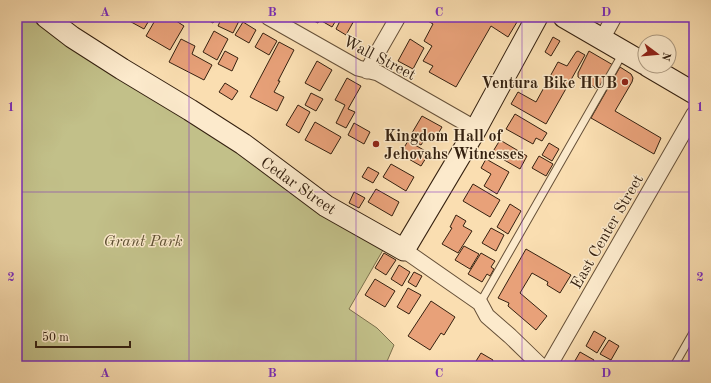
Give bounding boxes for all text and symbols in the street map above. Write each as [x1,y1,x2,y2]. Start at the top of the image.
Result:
text: A [100,6,110,19]
text: B [267,6,277,19]
text: C [435,6,443,19]
text: D [601,6,611,19]
street label: Wall Street [340,34,418,84]
north arrow [637,34,677,74]
text: N [659,51,672,62]
place label: Ventura Bike HUB [481,76,617,92]
marker: Ventura Bike HUB [620,77,630,87]
text: 1 [7,101,15,114]
text: 1 [696,101,704,114]
place label: Kingdom Hall of Jehovahs Witnesses [384,129,524,163]
marker: Kingdom Hall of Jehovahs Witnesses [371,139,381,149]
street label: Cedar Street [257,155,339,219]
street label: East Center Street [569,172,647,292]
park label: Grant Park [103,234,183,250]
text: 2 [7,271,15,284]
text: 2 [696,271,704,284]
scale bar [36,323,130,349]
text: 50 m [42,331,69,344]
text: A [100,367,110,380]
text: B [267,367,277,380]
text: C [435,367,443,380]
text: D [601,367,611,380]

